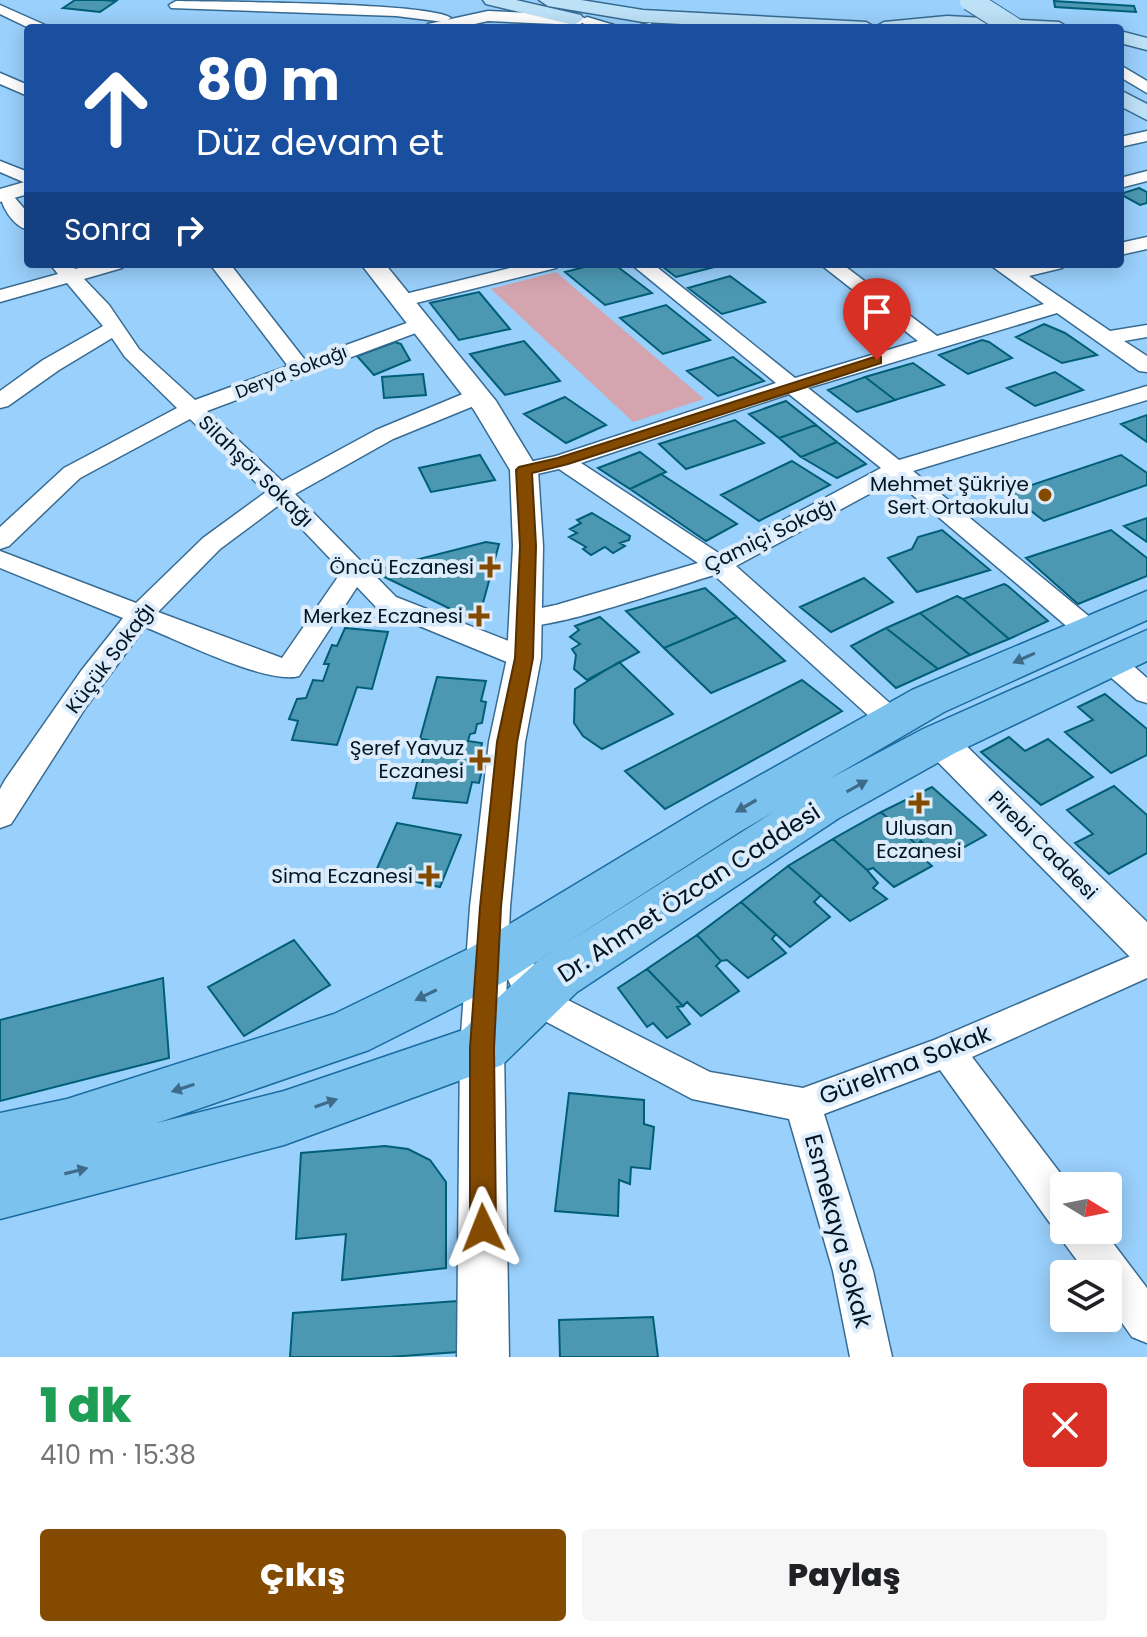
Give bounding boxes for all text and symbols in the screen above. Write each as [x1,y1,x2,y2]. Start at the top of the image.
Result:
text: 80 m [196,41,340,120]
icon: ahead [64,56,168,160]
text: Düz devam et [196,117,444,168]
text: Sonra [64,208,151,251]
icon: right [167,208,211,252]
pin [843,278,911,360]
icon: arrive [855,290,899,334]
street label: Derya Sokağı [231,339,350,404]
street label: Silahşör Sokağı [192,409,320,533]
place label: Mehmet Şükriye Sert Ortaokulu [870,470,1029,521]
marker: Mehmet Şükriye Sert Ortaokulu [1036,486,1054,504]
street label: Çamiçi Sokağı [699,491,841,579]
place label: Öncü Eczanesi [330,553,474,581]
marker: Öncü Eczanesi [481,558,499,576]
street label: Küçük Sokağı [59,597,161,719]
place label: Merkez Eczanesi [303,602,463,630]
marker: Merkez Eczanesi [470,607,488,625]
one-way arrow [1013,651,1036,664]
place label: Şeref Yavuz Eczanesi [350,734,464,785]
marker: Şeref Yavuz Eczanesi [471,751,489,769]
one-way arrow [846,779,868,793]
street label: Pirebi Caddesi [982,784,1104,906]
marker: Ulusan Eczanesi [910,794,928,812]
street label: Dr. Ahmet Özcan Caddesi [551,795,826,990]
one-way arrow [734,799,757,813]
place label: Ulusan Eczanesi [876,814,962,865]
place label: Sima Eczanesi [271,862,413,890]
marker: Sima Eczanesi [420,867,438,885]
one-way arrow [414,988,437,1002]
street label: Gürelma Sokak [814,1016,996,1112]
one-way arrow [171,1082,195,1094]
one-way arrow [315,1096,339,1108]
street label: Esmekaya Sokak [797,1130,880,1332]
one-way arrow [63,1164,88,1176]
north arrow [1050,1172,1122,1244]
map controls [1050,1172,1122,1332]
position arrow [441,1186,525,1270]
button: layers [1050,1260,1122,1332]
text: 1 dk [40,1372,131,1439]
button: close [1023,1383,1107,1467]
text: 410 m · 15:38 [40,1437,196,1473]
button: Çıkış [40,1529,566,1621]
button: Paylaş [582,1529,1107,1621]

